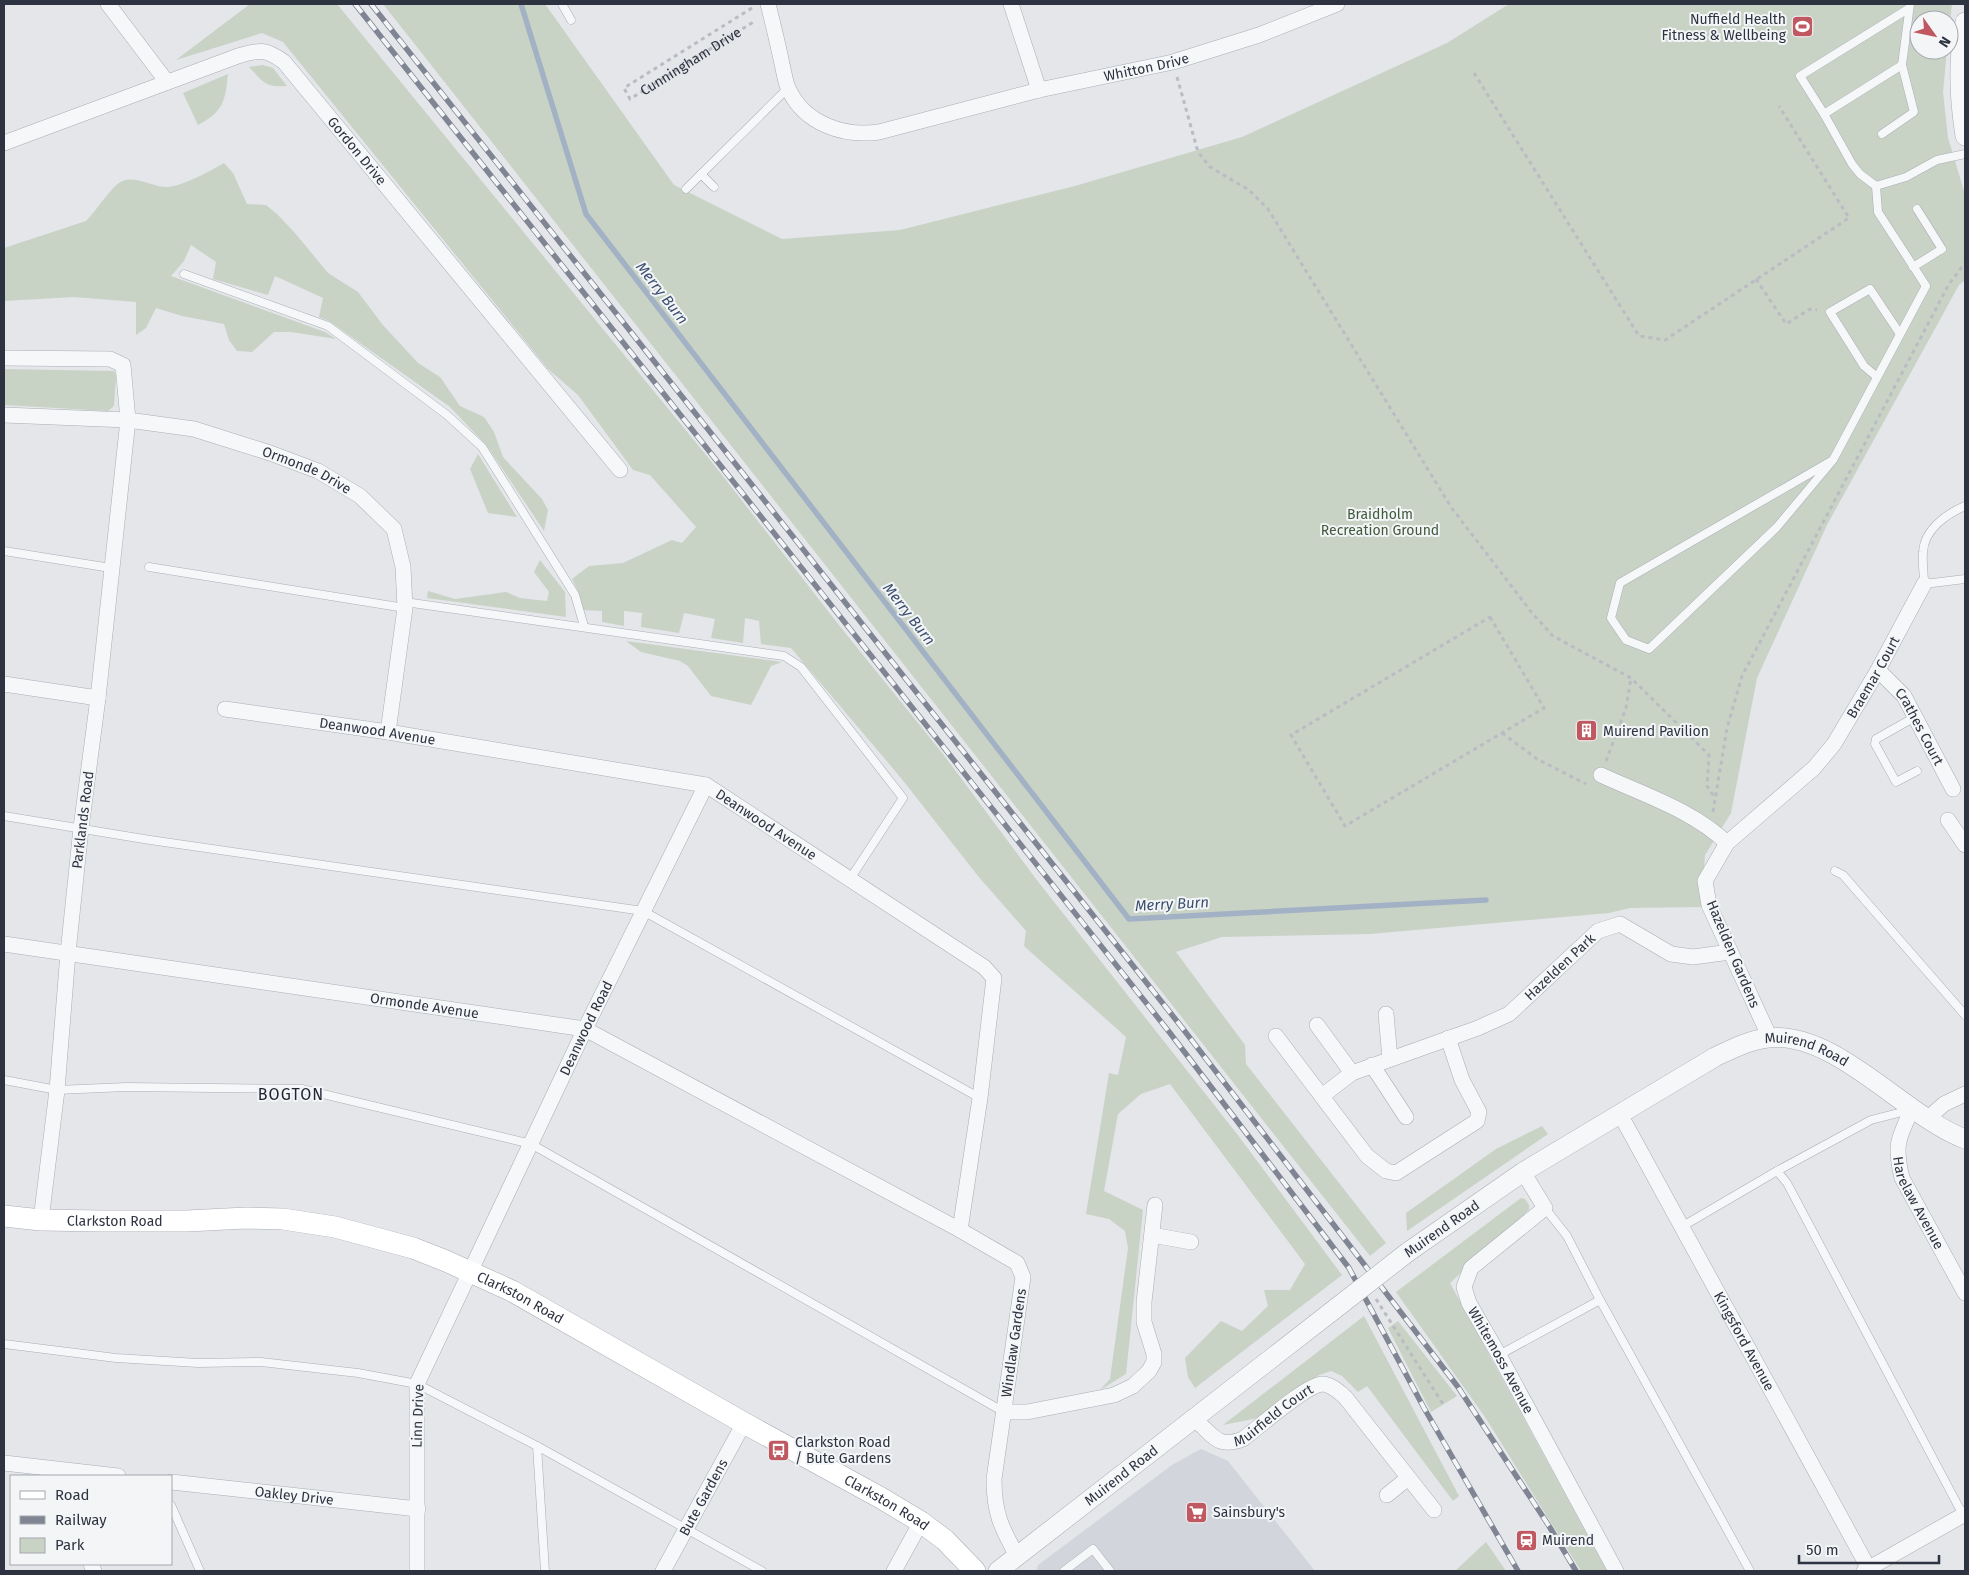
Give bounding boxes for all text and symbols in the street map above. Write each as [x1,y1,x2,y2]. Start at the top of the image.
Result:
north arrow [1909,10,1959,60]
place label: Nuffield Health Fitness & Wellbeing [1662,11,1787,44]
sports icon: Nuffield Health Fitness & Wellbeing [1790,15,1814,39]
street label: Cunningham Drive [637,23,744,99]
text: N [1935,33,1954,50]
street label: Whitton Drive [1102,49,1191,85]
street label: Gordon Drive [324,113,390,188]
water label: Merry Burn [632,258,692,328]
street label: Ormonde Drive [260,443,354,497]
park label: Braidholm Recreation Ground [1321,506,1439,539]
water label: Merry Burn [879,579,939,649]
street label: Braemar Court [1843,632,1903,721]
street label: Crathes Court [1892,684,1948,769]
street label: Deanwood Avenue [318,714,437,748]
building icon: Muirend Pavilion [1575,719,1599,743]
place label: Muirend Pavilion [1603,723,1709,740]
street label: Parklands Road [69,770,97,870]
street label: Deanwood Avenue [712,785,820,864]
water label: Merry Burn [1135,893,1209,915]
street label: Hazelden Gardens [1703,898,1763,1011]
street label: Hazelden Park [1521,929,1599,1004]
street label: Deanwood Road [556,978,616,1078]
street label: Ormonde Avenue [369,989,480,1022]
street label: Muirend Road [1764,1029,1852,1070]
district label: BOGTON [258,1085,324,1104]
street label: Harelaw Avenue [1890,1155,1948,1252]
street label: Muirend Road [1401,1197,1483,1261]
street label: Clarkston Road [67,1212,163,1230]
street label: Clarkston Road [474,1268,567,1327]
street label: Windlaw Gardens [998,1287,1030,1398]
street label: Kingsford Avenue [1710,1289,1778,1394]
street label: Whitemoss Avenue [1464,1304,1538,1416]
street label: Muirfield Court [1232,1380,1317,1450]
street label: Linn Drive [408,1384,428,1448]
place label: Clarkston Road / Bute Gardens [795,1434,891,1467]
bus stop icon: Clarkston Road / Bute Gardens [767,1438,791,1462]
street label: Muirend Road [1081,1441,1161,1509]
street label: Bute Gardens [675,1455,731,1539]
street label: Clarkston Road [841,1471,933,1534]
legend [10,1475,172,1565]
street label: Oakley Drive [254,1483,335,1508]
text: Road [55,1486,90,1504]
supermarket icon: Sainsbury's [1185,1500,1209,1524]
place label: Sainsbury's [1213,1504,1286,1521]
text: Railway [55,1511,107,1529]
station icon: Muirend [1514,1528,1538,1552]
place label: Muirend [1542,1532,1594,1549]
scale bar [1799,1532,1939,1564]
text: Park [55,1536,85,1554]
text: 50 m [1806,1541,1839,1559]

